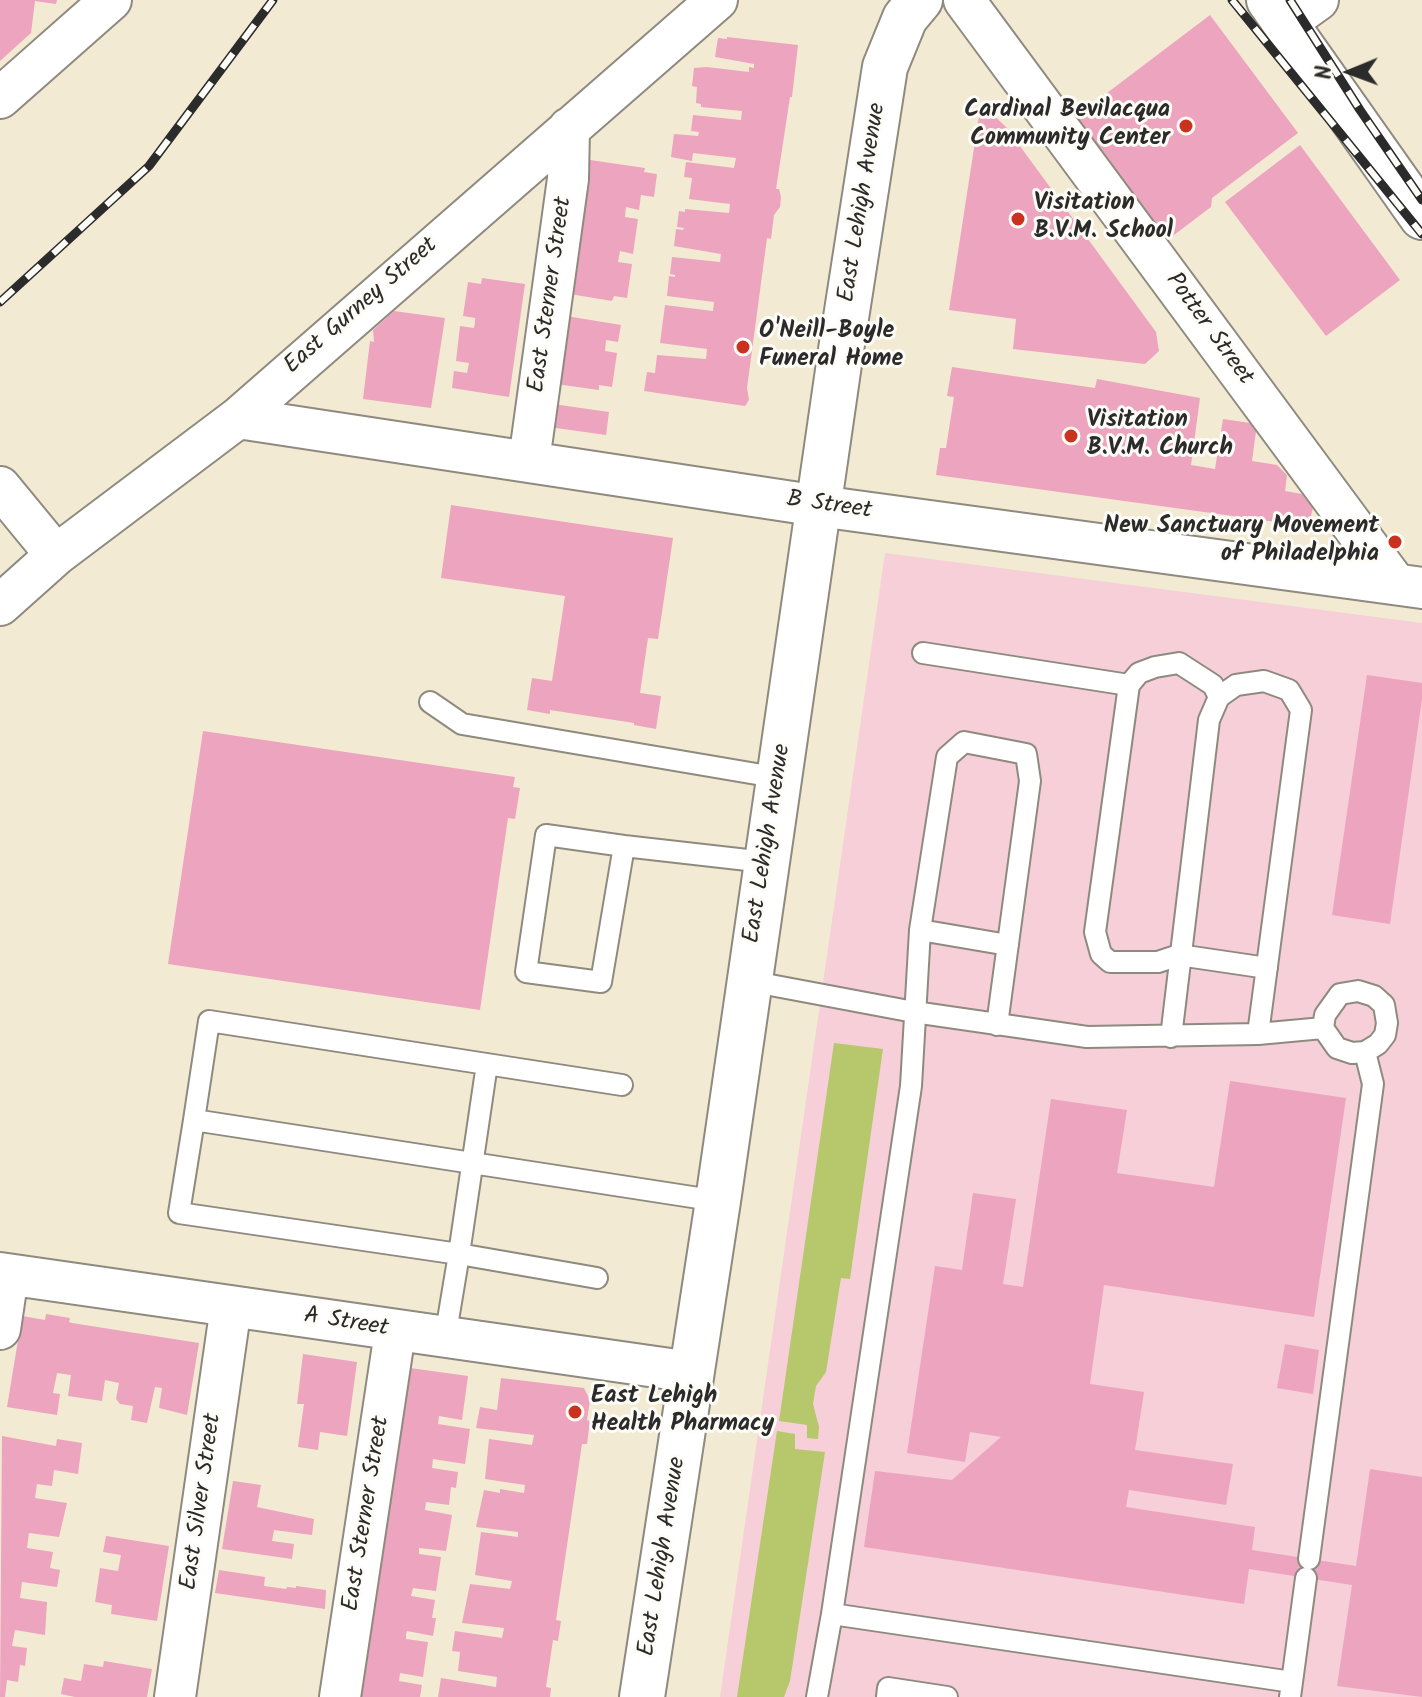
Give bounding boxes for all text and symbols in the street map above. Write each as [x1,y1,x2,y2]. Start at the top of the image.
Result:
north arrow [1310,32,1390,112]
text: N [1308,65,1343,80]
place label: Cardinal Bevilacqua Community Center [964,98,1170,154]
street label: East Lehigh Avenue [834,101,894,305]
marker: Cardinal Bevilacqua Community Center [1177,117,1195,135]
place label: Visitation B.V.M. School [1034,191,1173,247]
street label: East Sterner Street [524,195,580,395]
marker: Visitation B.V.M. School [1009,210,1027,228]
street label: East Gurney Street [279,233,445,381]
street label: Potter Street [1158,268,1258,392]
place label: O'Neill-Boyle Funeral Home [759,319,903,375]
marker: O'Neill-Boyle Funeral Home [734,338,752,356]
place label: Visitation B.V.M. Church [1087,408,1233,464]
marker: Visitation B.V.M. Church [1062,427,1080,445]
street label: B Street [785,487,873,527]
place label: New Sanctuary Movement of Philadelphia [1104,514,1379,570]
marker: New Sanctuary Movement of Philadelphia [1386,533,1404,551]
street label: East Lehigh Avenue [739,742,799,946]
street label: A Street [302,1303,390,1345]
place label: East Lehigh Health Pharmacy [591,1384,774,1440]
marker: East Lehigh Health Pharmacy [566,1403,584,1421]
street label: East Silver Street [176,1412,230,1592]
street label: East Sterner Street [338,1414,398,1614]
street label: East Lehigh Avenue [634,1455,694,1659]

